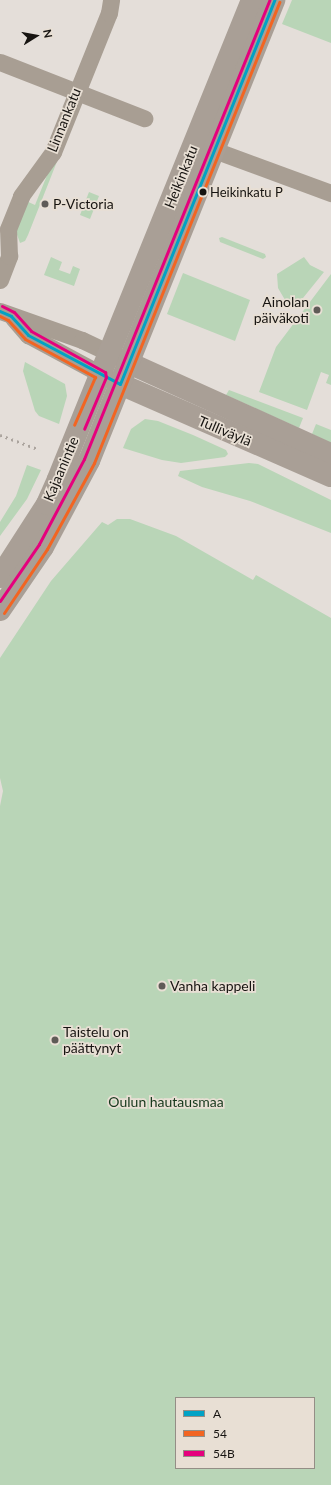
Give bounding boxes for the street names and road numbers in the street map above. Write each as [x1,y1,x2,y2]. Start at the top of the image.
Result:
street label: Linnankatu [44,85,84,155]
street label: Heikinkatu [161,143,201,211]
street label: Tulliväylä [196,412,254,450]
street label: Kajaanintie [40,434,82,504]

